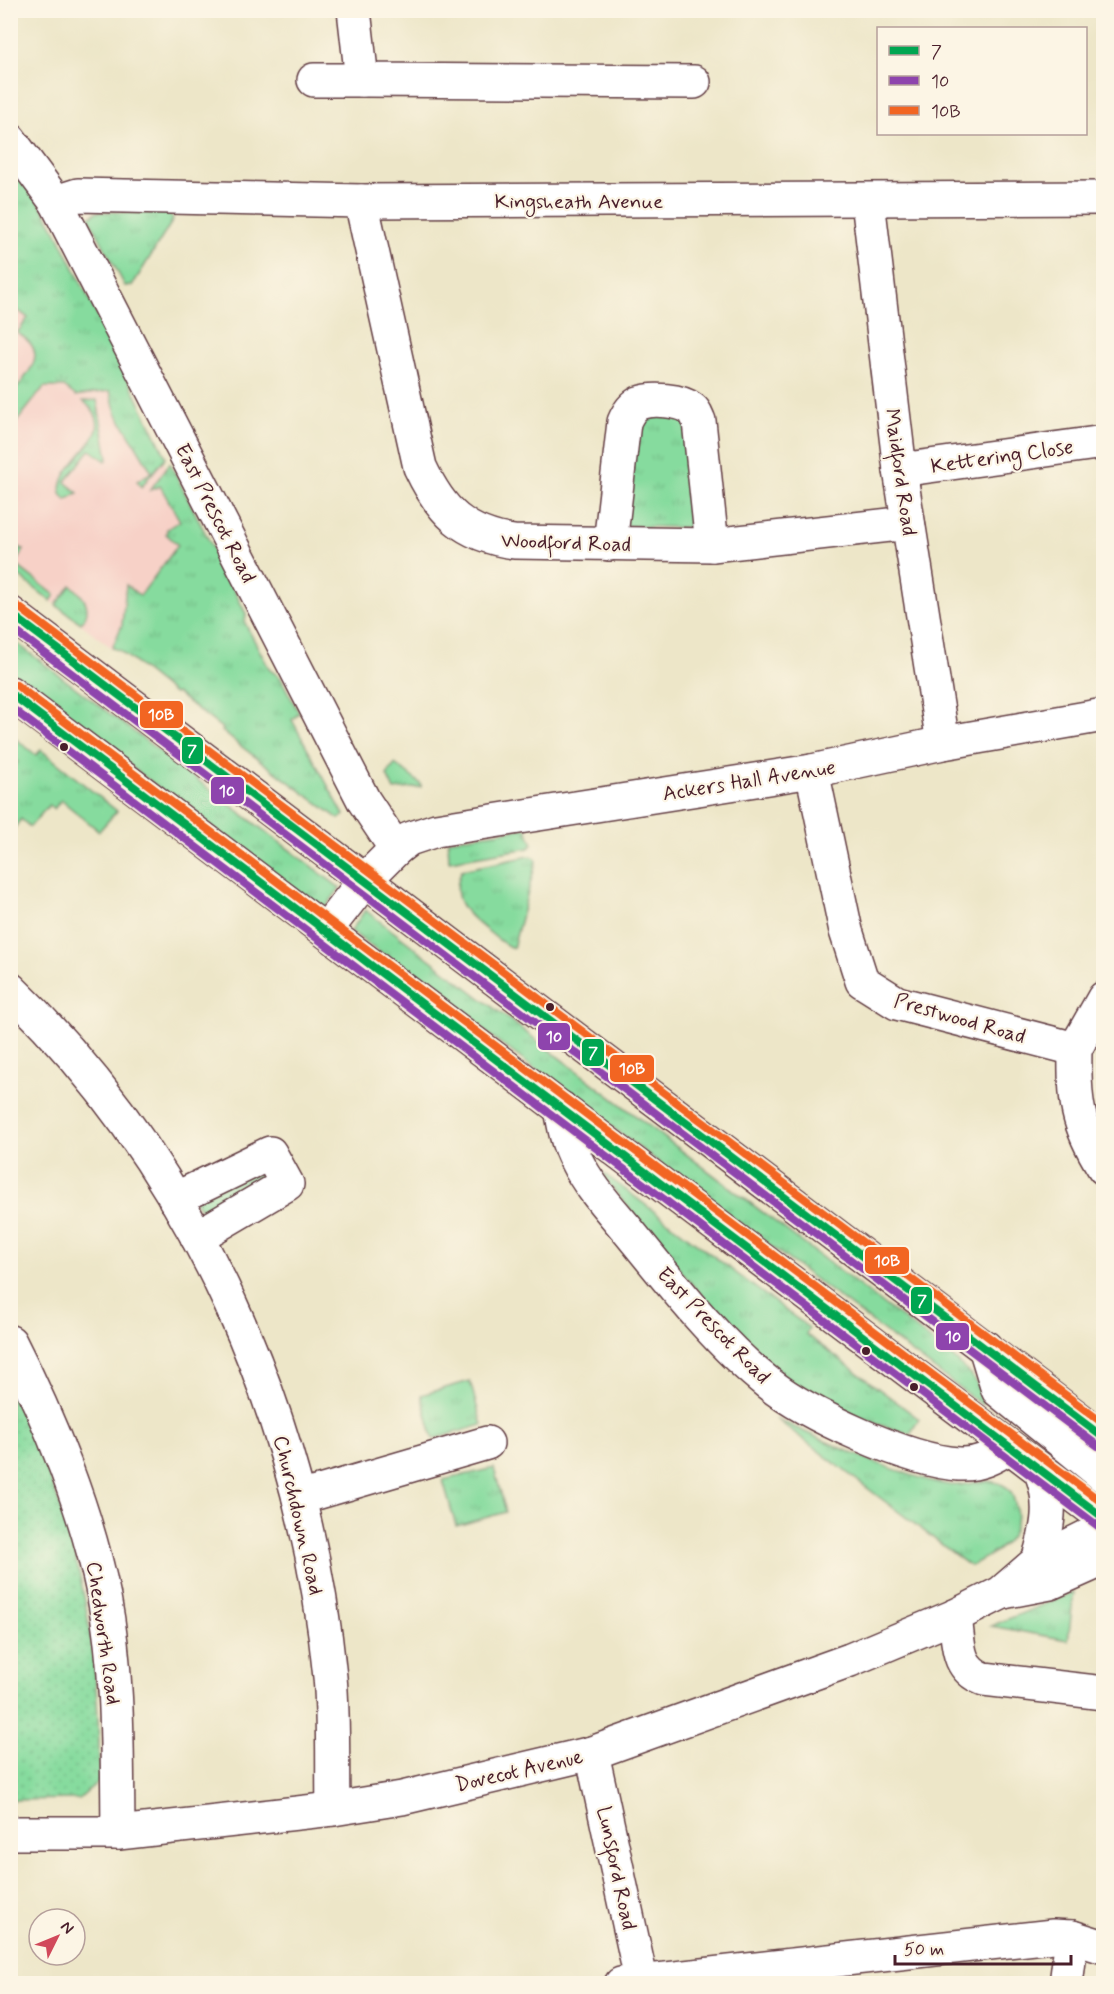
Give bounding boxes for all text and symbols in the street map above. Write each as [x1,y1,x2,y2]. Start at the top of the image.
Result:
legend [877,27,1087,135]
text: 7 [931,40,942,64]
text: 10 [931,70,949,94]
text: 10B [931,100,961,124]
street label: Kingsheath Avenue [495,188,663,217]
street label: Maidford Road [875,407,923,538]
street label: Kettering Close [929,433,1075,482]
street label: East Prescot Road [168,439,262,588]
street label: Woodford Road [500,527,631,561]
line badge: 10B [139,700,184,729]
text: 10B [148,705,174,726]
line badge: 7 [181,736,204,765]
unlabelled marker [58,741,70,753]
text: 7 [187,741,197,762]
street label: Ackers Hall Avenue [661,754,838,808]
line badge: 10 [210,776,245,805]
text: 10 [219,781,235,802]
street label: Prestwood Road [891,987,1029,1051]
unlabelled marker [544,1001,556,1013]
line badge: 10 [537,1022,571,1051]
text: 10 [546,1027,562,1048]
line badge: 7 [581,1038,605,1067]
text: 7 [588,1043,598,1064]
line badge: 10B [609,1054,655,1083]
text: 10B [619,1059,645,1080]
line badge: 10B [864,1246,910,1275]
text: 10B [874,1251,900,1272]
street label: East Prescot Road [650,1261,776,1390]
line badge: 7 [910,1286,933,1315]
text: 7 [917,1291,927,1312]
line badge: 10 [935,1322,970,1351]
text: 10 [945,1327,961,1348]
unlabelled marker [860,1345,872,1357]
unlabelled marker [908,1381,920,1393]
street label: Churchdown Road [266,1433,330,1598]
street label: Chedworth Road [79,1560,127,1707]
street label: Dovecot Avenue [453,1743,586,1799]
street label: Lunsford Road [587,1804,643,1933]
north arrow [27,1907,87,1967]
text: N [56,1917,78,1939]
scale bar [895,1928,1070,1966]
text: 50 m [904,1938,944,1962]

